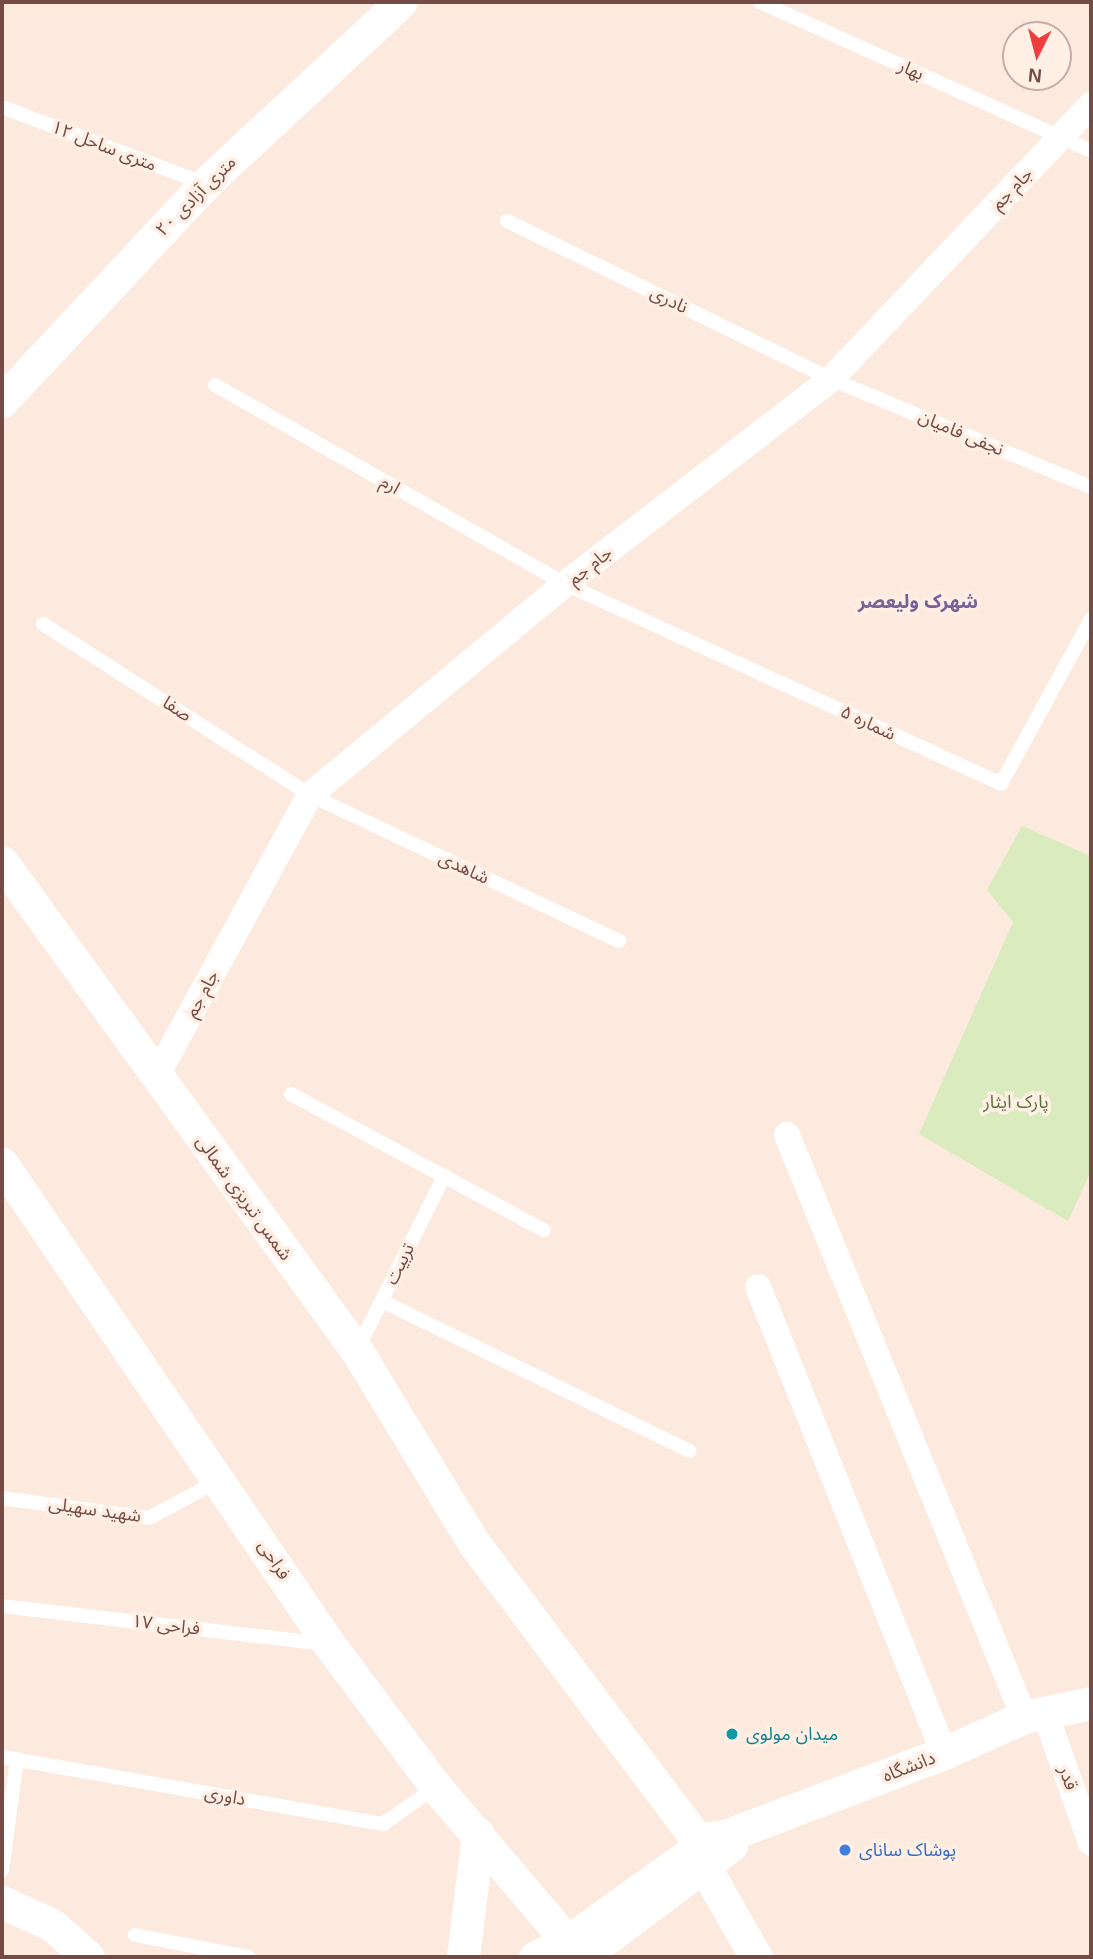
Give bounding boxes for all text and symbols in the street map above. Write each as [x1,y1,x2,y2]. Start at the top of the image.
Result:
north arrow [1002,21,1072,91]
street label: بهار [895,55,927,85]
text: N [1027,64,1043,87]
street label: ۱۲ متری ساحل [48,116,160,176]
street label: ۲۰ متری آزادی [151,151,241,241]
street label: جام جم [987,163,1037,215]
street label: نادری [647,282,691,318]
street label: نجفی فامیان [915,405,1007,461]
street label: ارم [376,471,404,499]
street label: جام جم [564,542,616,590]
district label: شهرک ولیعصر [858,591,978,613]
street label: صفا [158,692,196,726]
street label: شماره ۵ [837,701,899,745]
street label: شاهدی [435,847,493,889]
street label: جام جم [180,967,224,1021]
park label: پارک ایثار [983,1091,1049,1113]
street label: شمس تبریزی شمالی [191,1131,297,1265]
street label: تربیت [381,1240,419,1288]
street label: شهید سهیلی [47,1493,143,1527]
street label: فراحی [253,1536,295,1584]
street label: فراحی ۱۷ [131,1610,201,1640]
place label: میدان مولوی [746,1723,838,1745]
marker: میدان مولوی [724,1726,740,1742]
street label: دانشگاه [880,1747,938,1787]
street label: قدر [1054,1763,1082,1793]
street label: داوری [203,1782,247,1810]
place label: پوشاک سانای [859,1839,956,1861]
marker: پوشاک سانای [837,1842,853,1858]

